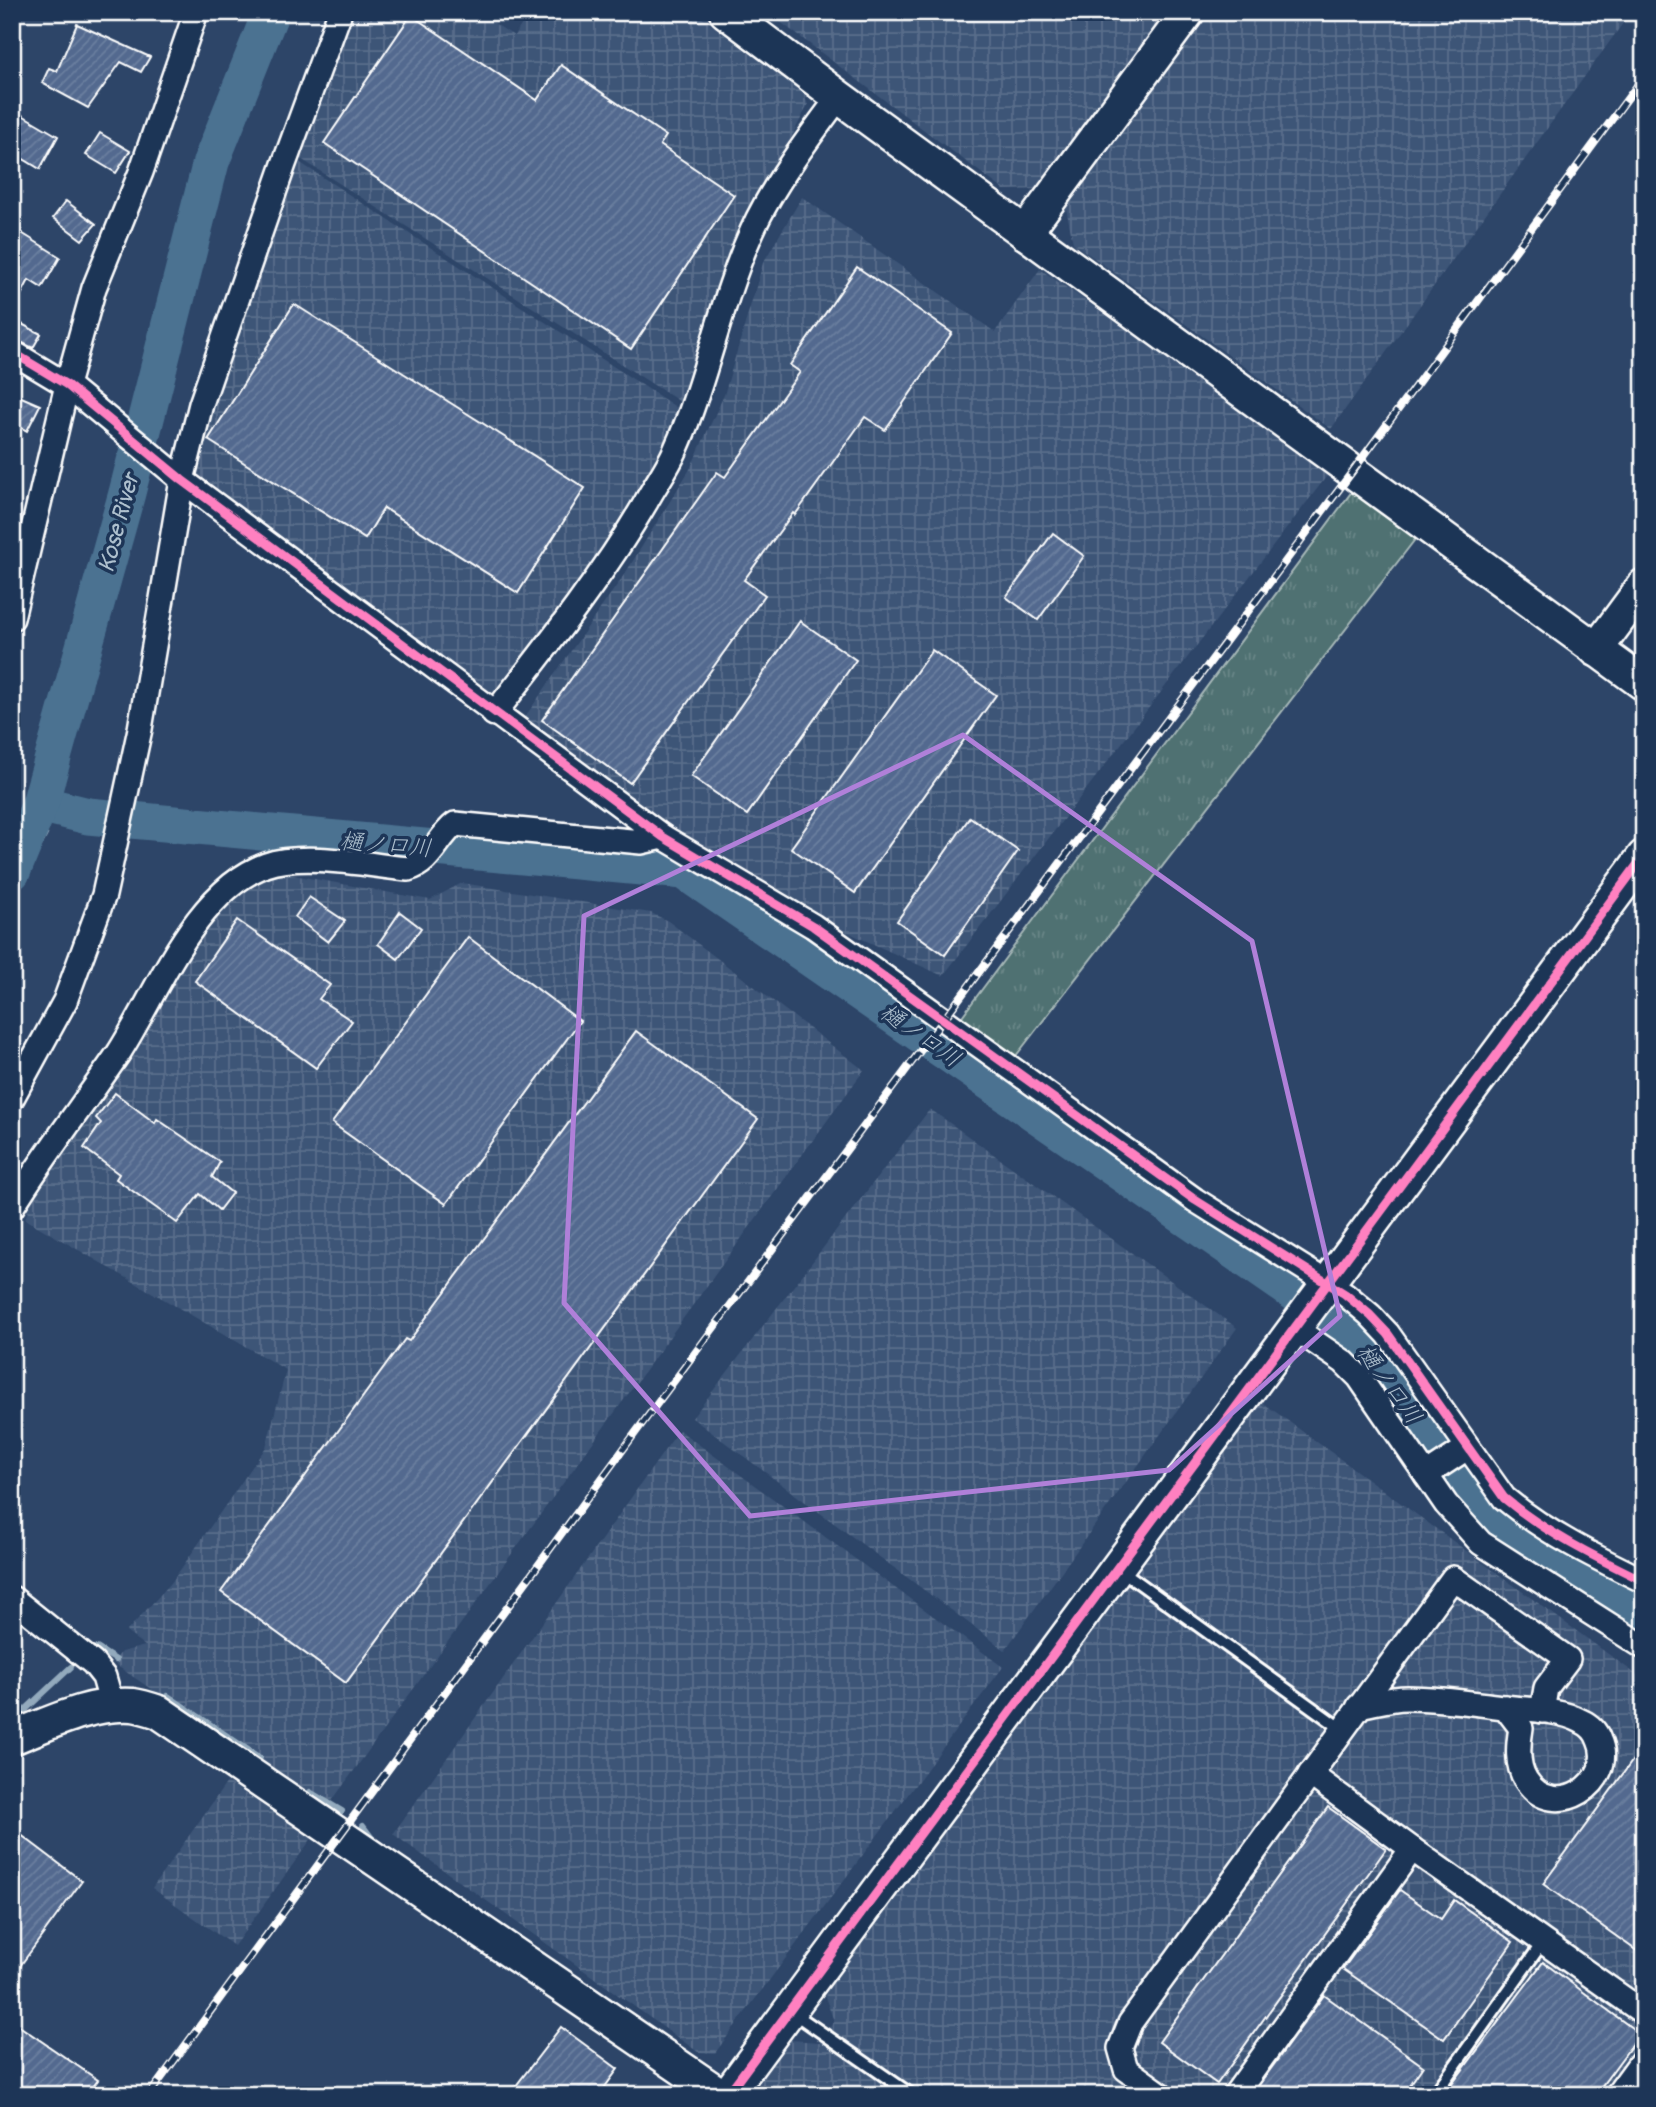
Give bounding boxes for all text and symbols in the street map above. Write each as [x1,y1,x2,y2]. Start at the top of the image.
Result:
water label: Kose River [91,468,146,576]
water label: 樋ノ口川 [339,826,433,863]
water label: 樋ノ口川 [875,997,967,1074]
water label: 樋ノ口川 [1351,1339,1428,1430]

